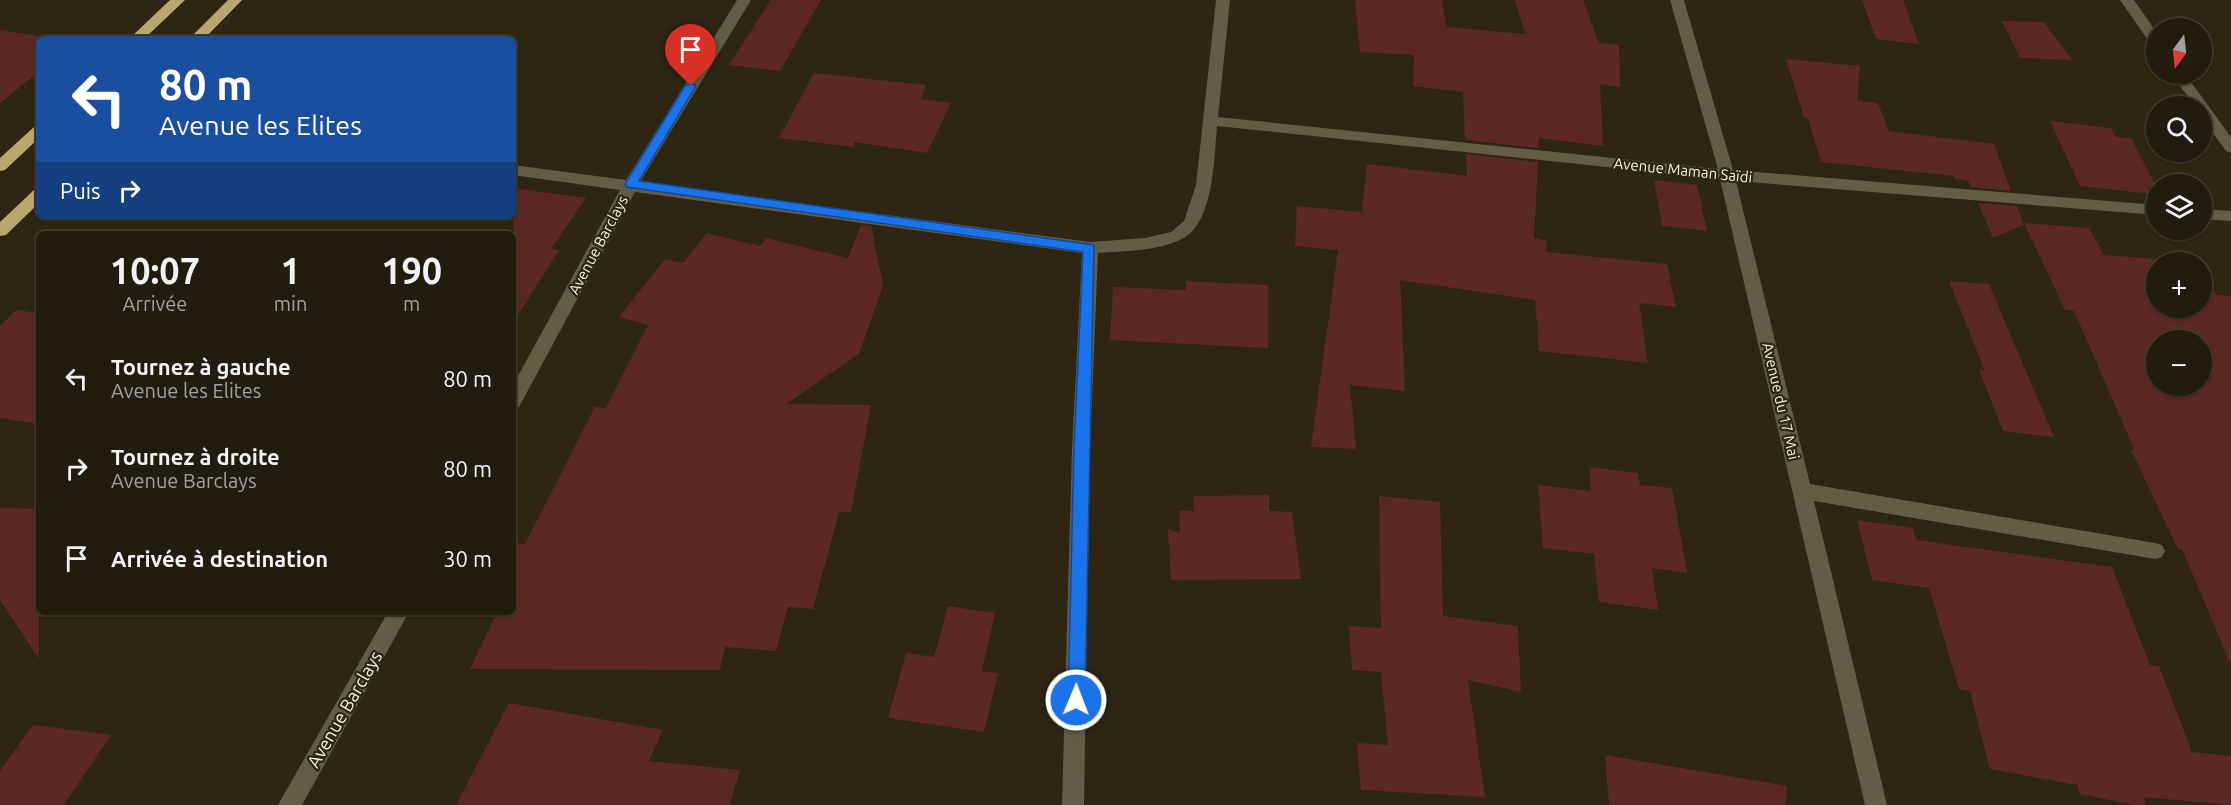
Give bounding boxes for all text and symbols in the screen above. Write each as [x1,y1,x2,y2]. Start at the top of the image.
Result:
north arrow [2146,18,2212,84]
map controls [2146,18,2212,396]
pin [665,24,716,86]
icon: arrive [674,33,707,66]
icon: left [60,60,138,138]
text: 80 m [159,61,253,108]
button: search [2146,96,2212,162]
text: Avenue les Elites [159,110,362,140]
street label: Avenue Maman Saïdi [1613,154,1753,186]
icon: right [113,174,146,207]
button: layers [2146,174,2212,240]
text: Puis [60,178,101,203]
street label: Avenue Barclays [565,193,631,297]
text: 10:07 [110,250,200,291]
text: 1 [280,250,301,291]
text: 190 [381,250,442,291]
button: + [2146,252,2212,318]
text: Arrivée [123,292,187,315]
text: min [274,292,307,315]
text: m [403,292,420,315]
button: − [2146,330,2212,396]
street label: Avenue du 17 Mai [1759,341,1803,461]
text: Tournez à gauche [111,354,291,379]
icon: left [60,362,93,395]
text: 80 m [443,366,492,391]
text: Avenue les Elites [111,379,261,402]
text: Tournez à droite [111,444,280,469]
icon: right [60,452,93,485]
text: 80 m [443,456,492,481]
text: Avenue Barclays [111,469,257,492]
icon: arrive [60,542,93,575]
text: Arrivée à destination [111,546,328,571]
text: 30 m [443,546,492,571]
street label: Avenue Barclays [303,647,386,771]
position arrow [1044,668,1108,732]

